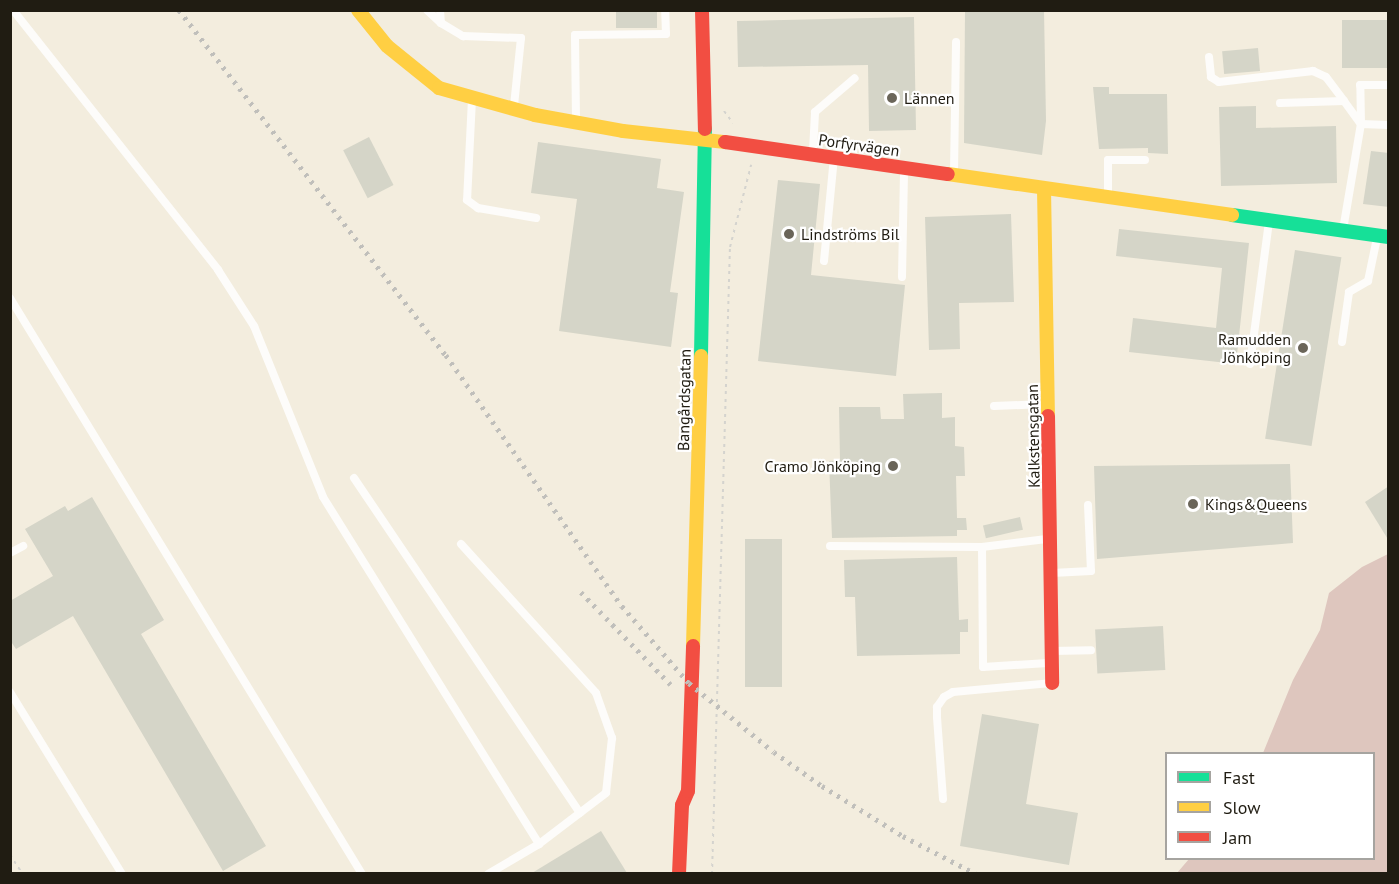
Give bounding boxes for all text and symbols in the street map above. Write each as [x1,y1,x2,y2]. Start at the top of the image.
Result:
place label: Lännen [904,88,955,108]
marker: Lännen [885,91,899,105]
street label: Porfyrvägen [817,130,901,160]
place label: Lindströms Bil [801,224,899,244]
marker: Lindströms Bil [782,227,796,241]
place label: Ramudden Jönköping [1218,329,1291,367]
marker: Ramudden Jönköping [1296,341,1310,355]
street label: Bangårdsgatan [674,349,694,451]
street label: Kalkstensgatan [1022,384,1044,488]
place label: Cramo Jönköping [765,456,881,476]
marker: Cramo Jönköping [886,459,900,473]
place label: Kings&Queens [1205,494,1307,514]
marker: Kings&Queens [1186,497,1200,511]
legend [1165,752,1375,860]
text: Fast [1223,766,1255,789]
text: Slow [1223,796,1261,819]
text: Jam [1223,826,1252,849]

